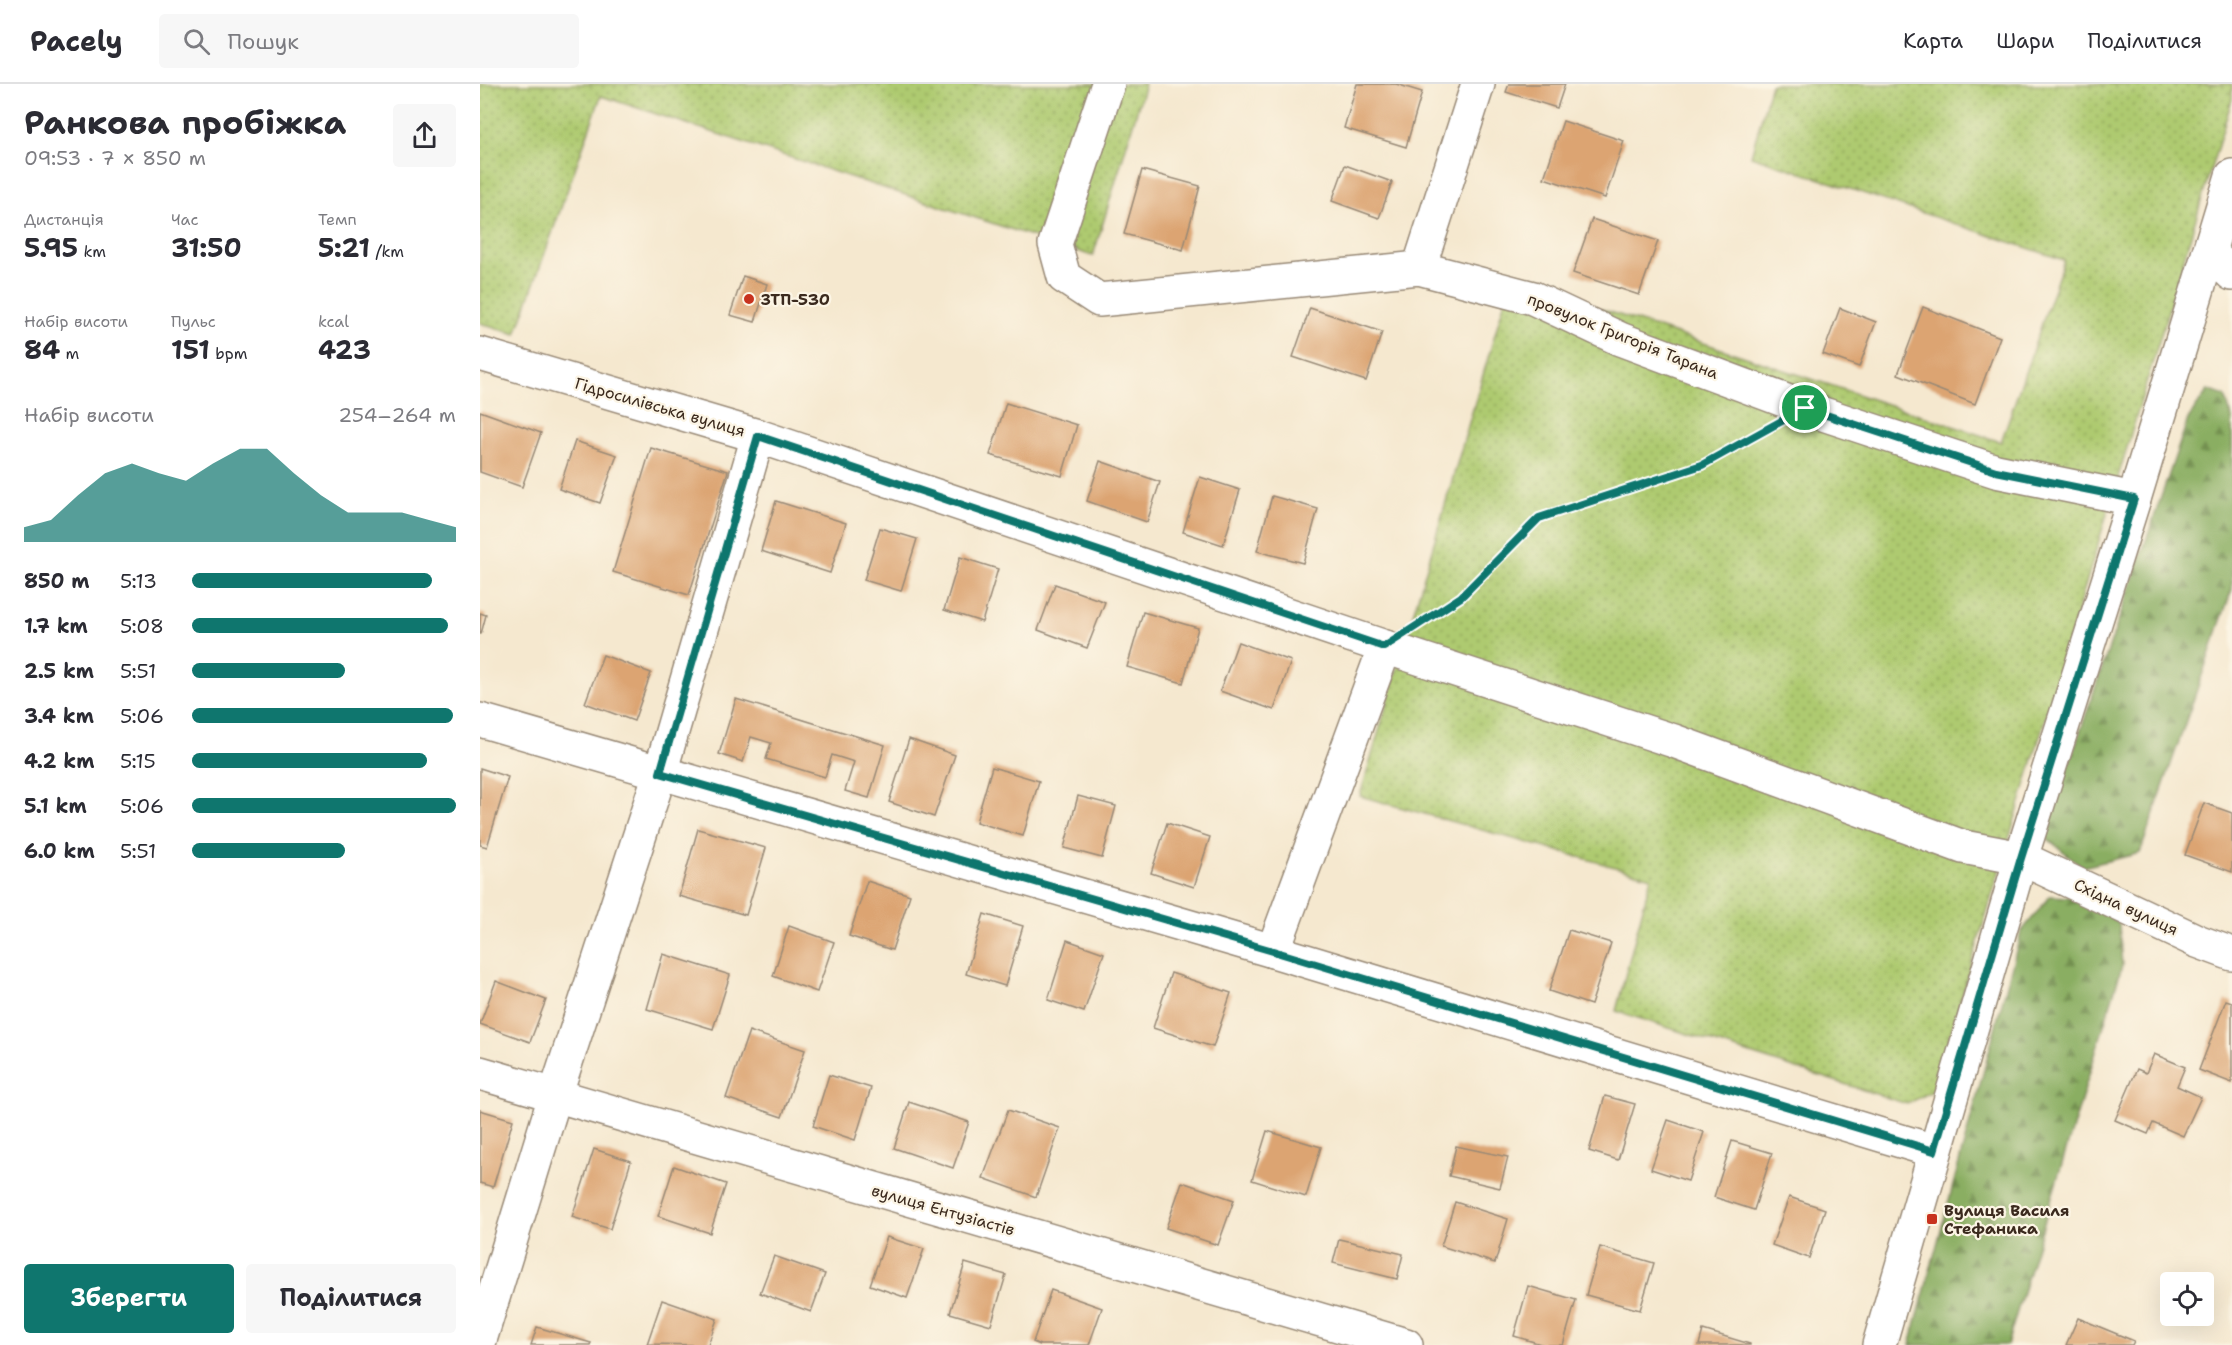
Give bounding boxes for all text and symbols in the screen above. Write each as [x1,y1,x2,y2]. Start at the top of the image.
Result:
search box [159,14,579,68]
text: Pacely [30,22,123,60]
icon: search [180,25,213,58]
text: Пошук [228,27,299,56]
text: Карта [1903,27,1963,55]
text: Шари [1996,27,2054,55]
text: Поділитися [2087,27,2202,55]
text: Ранкова пробіжка [24,100,346,145]
button: share [393,104,456,167]
text: 09:53 · 7 × 850 m [24,145,206,171]
text: Дистанція [24,209,104,230]
text: Час [171,209,199,230]
text: Темп [318,209,357,230]
text: 5.95 [24,230,78,265]
text: 31:50 [171,230,242,265]
text: 5:21 [318,230,370,265]
text: km [78,241,106,262]
text: /km [370,241,404,262]
street label: провулок Григорія Тарана [1525,288,1721,384]
place label: ЗТП-530 [761,289,830,310]
marker: ЗТП-530 [742,292,756,306]
text: Набір висоти [24,311,128,332]
text: Пульс [171,311,216,332]
text: kcal [318,311,349,332]
text: 84 [24,332,60,367]
text: 151 [171,332,210,367]
text: 423 [318,332,371,367]
text: m [60,343,79,364]
text: bpm [210,343,247,364]
street label: Гідросилівська вулиця [572,373,748,441]
pin [1779,382,1830,433]
icon: arrive [1788,391,1821,424]
text: Набір висоти [24,402,154,428]
text: 254–264 m [338,402,456,428]
text: 850 m [24,568,90,594]
text: 5:13 [120,568,157,594]
text: 1.7 km [24,613,88,639]
text: 5:08 [120,613,164,639]
text: 2.5 km [24,658,94,684]
text: 5:51 [120,658,156,684]
text: 3.4 km [24,703,94,729]
text: 5:06 [120,703,164,729]
text: 4.2 km [24,748,94,774]
text: 5:15 [120,748,156,774]
text: 5.1 km [24,793,87,819]
text: 5:06 [120,793,164,819]
text: 6.0 km [24,838,95,864]
text: 5:51 [120,838,156,864]
street label: Східна вулиця [2071,874,2181,940]
street label: вулиця Ентузіастів [869,1180,1017,1240]
place label: Вулиця Василя Стефаника [1944,1200,2069,1239]
marker: Вулиця Василя Стефаника [1925,1212,1939,1226]
button: Зберегти [24,1264,234,1333]
button: Поділитися [246,1264,456,1333]
map controls [2160,1272,2214,1326]
button: locate [2160,1272,2214,1326]

